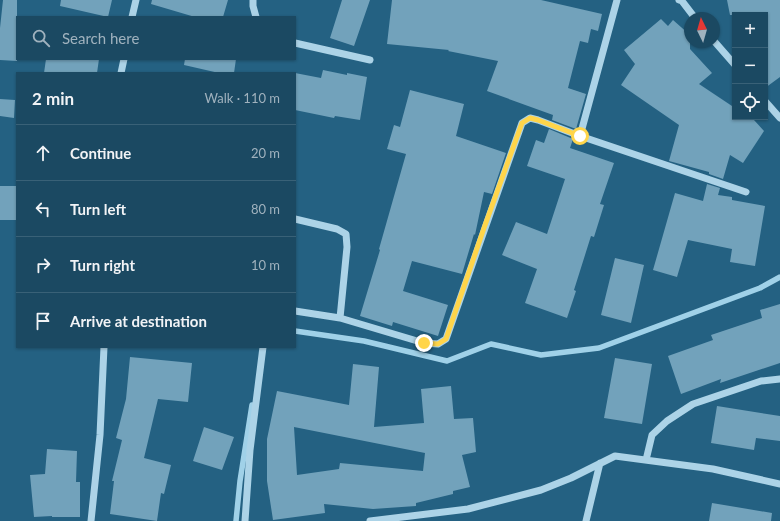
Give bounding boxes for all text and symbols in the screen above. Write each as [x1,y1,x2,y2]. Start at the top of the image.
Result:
north arrow [684,12,720,48]
map controls [732,12,768,120]
button: + [732,12,768,48]
search box [16,16,296,60]
icon: search [30,27,52,49]
text: Search here [62,29,139,47]
button: − [732,48,768,84]
button: locate [732,84,768,120]
text: 2 min [32,88,74,109]
text: Walk · 110 m [204,90,280,106]
route start [571,127,589,145]
icon: ahead [32,142,54,164]
text: Continue [70,144,131,162]
text: 20 m [251,145,280,161]
icon: left [32,198,54,220]
text: Turn left [70,200,126,218]
text: 80 m [251,201,280,217]
icon: right [32,254,54,276]
text: Turn right [70,256,135,274]
text: 10 m [251,257,280,273]
icon: arrive [32,310,54,332]
text: Arrive at destination [70,312,207,330]
route end [415,334,433,352]

